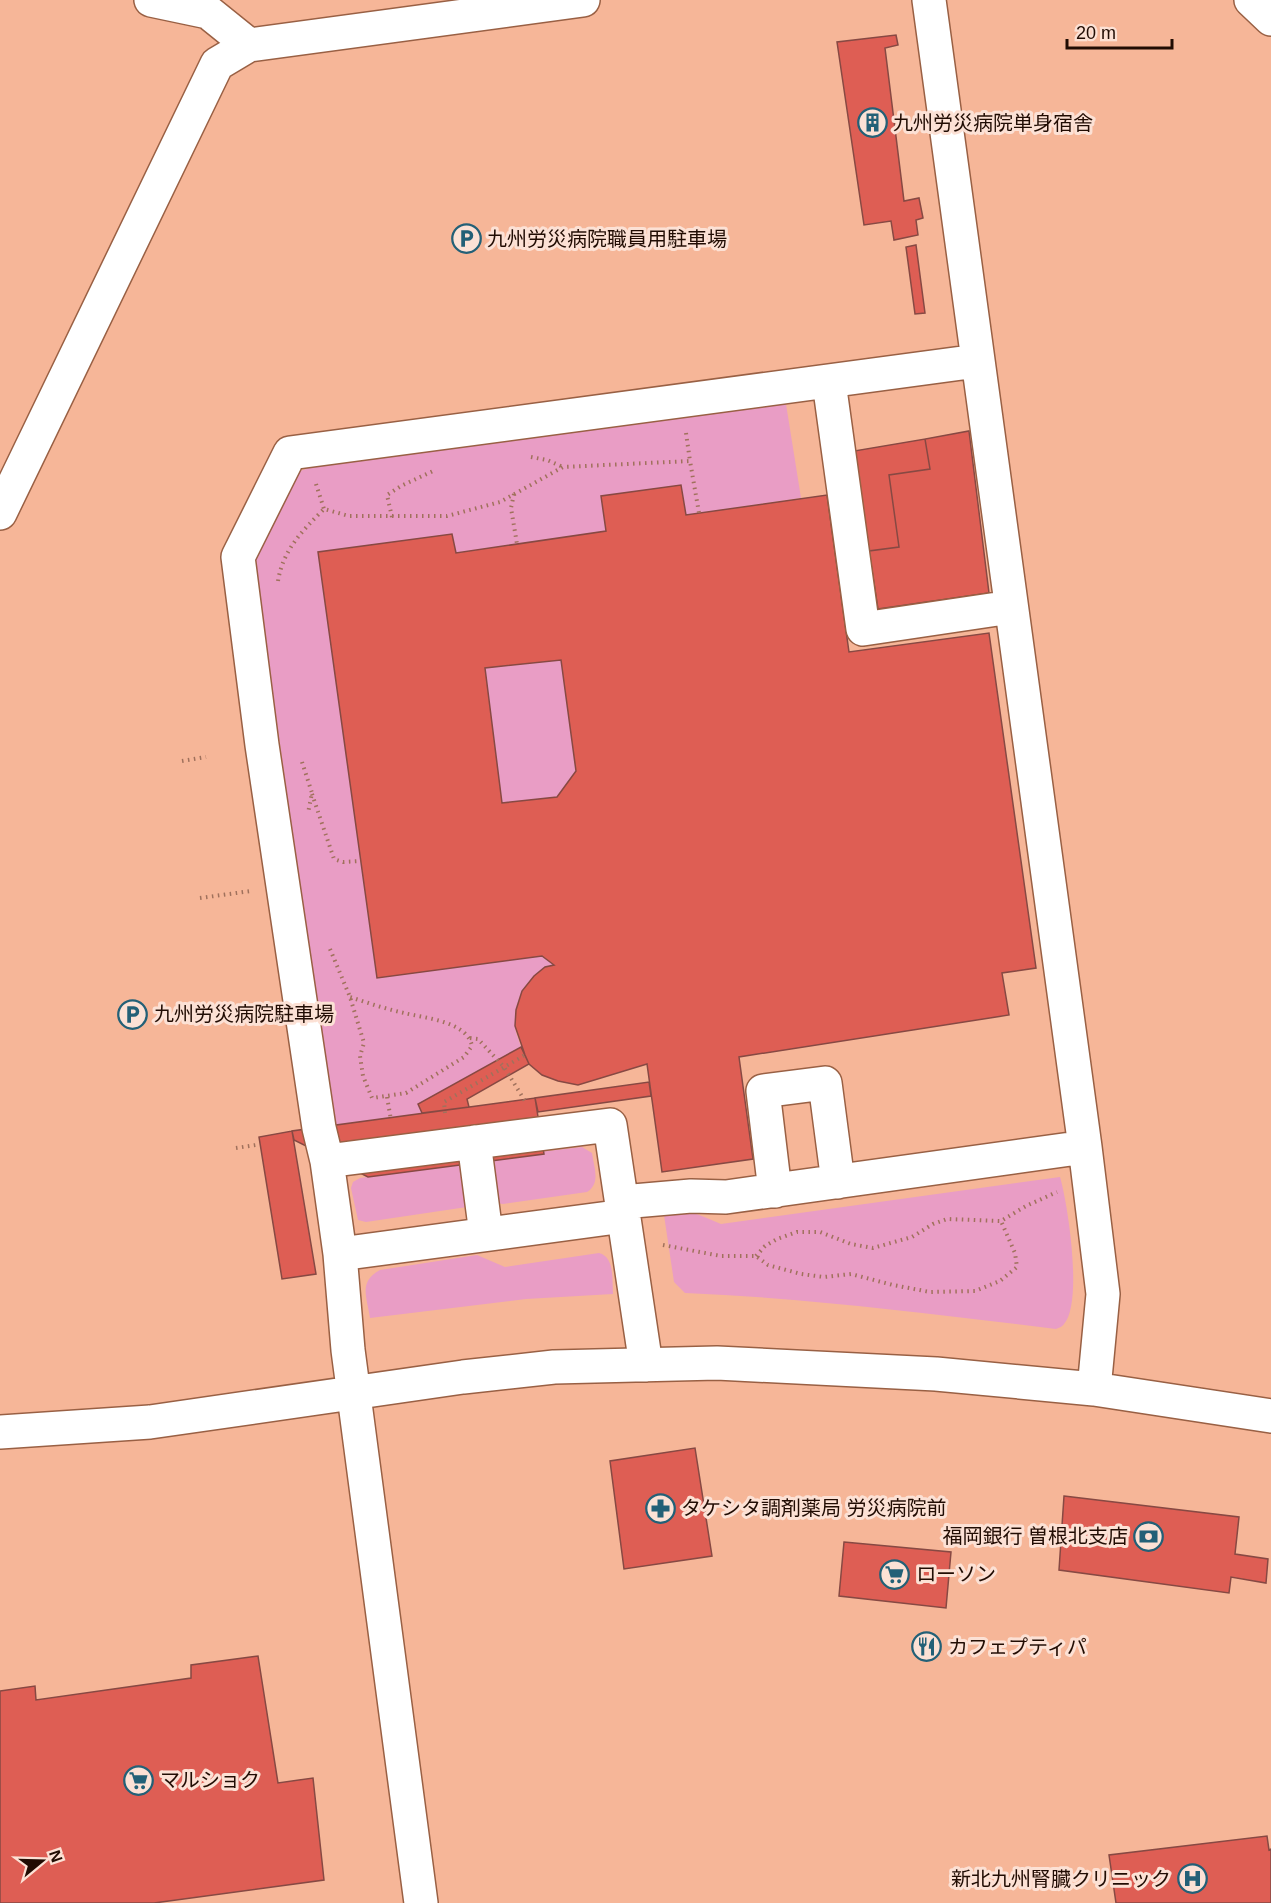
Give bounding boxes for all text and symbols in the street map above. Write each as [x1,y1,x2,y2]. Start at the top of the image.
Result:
scale bar [1067,12,1172,50]
text: 20 m [1076,23,1116,43]
building icon: 九州労災病院単身宿舎 [856,107,888,139]
place label: 九州労災病院単身宿舎 [893,112,1093,134]
parking icon: 九州労災病院職員用駐車場 [450,223,482,255]
place label: 九州労災病院職員用駐車場 [487,228,727,250]
parking icon: 九州労災病院駐車場 [117,998,149,1030]
place label: 九州労災病院駐車場 [154,1003,334,1025]
pharmacy icon: タケシタ調剤薬局 労災病院前 [644,1492,676,1524]
place label: タケシタ調剤薬局 労災病院前 [681,1497,947,1519]
bank icon: 福岡銀行 曽根北支店 [1133,1520,1165,1552]
place label: 福岡銀行 曽根北支店 [942,1525,1128,1547]
supermarket icon: ローソン [879,1558,911,1590]
place label: ローソン [916,1563,996,1585]
restaurant icon: カフェプティパ [911,1631,943,1663]
place label: カフェプティパ [948,1636,1087,1658]
supermarket icon: マルショク [123,1764,155,1796]
place label: マルショク [160,1769,260,1791]
north arrow [12,1831,72,1891]
text: N [46,1848,66,1865]
hospital icon: 新北九州腎臓クリニック [1176,1863,1208,1895]
place label: 新北九州腎臓クリニック [951,1868,1171,1890]

